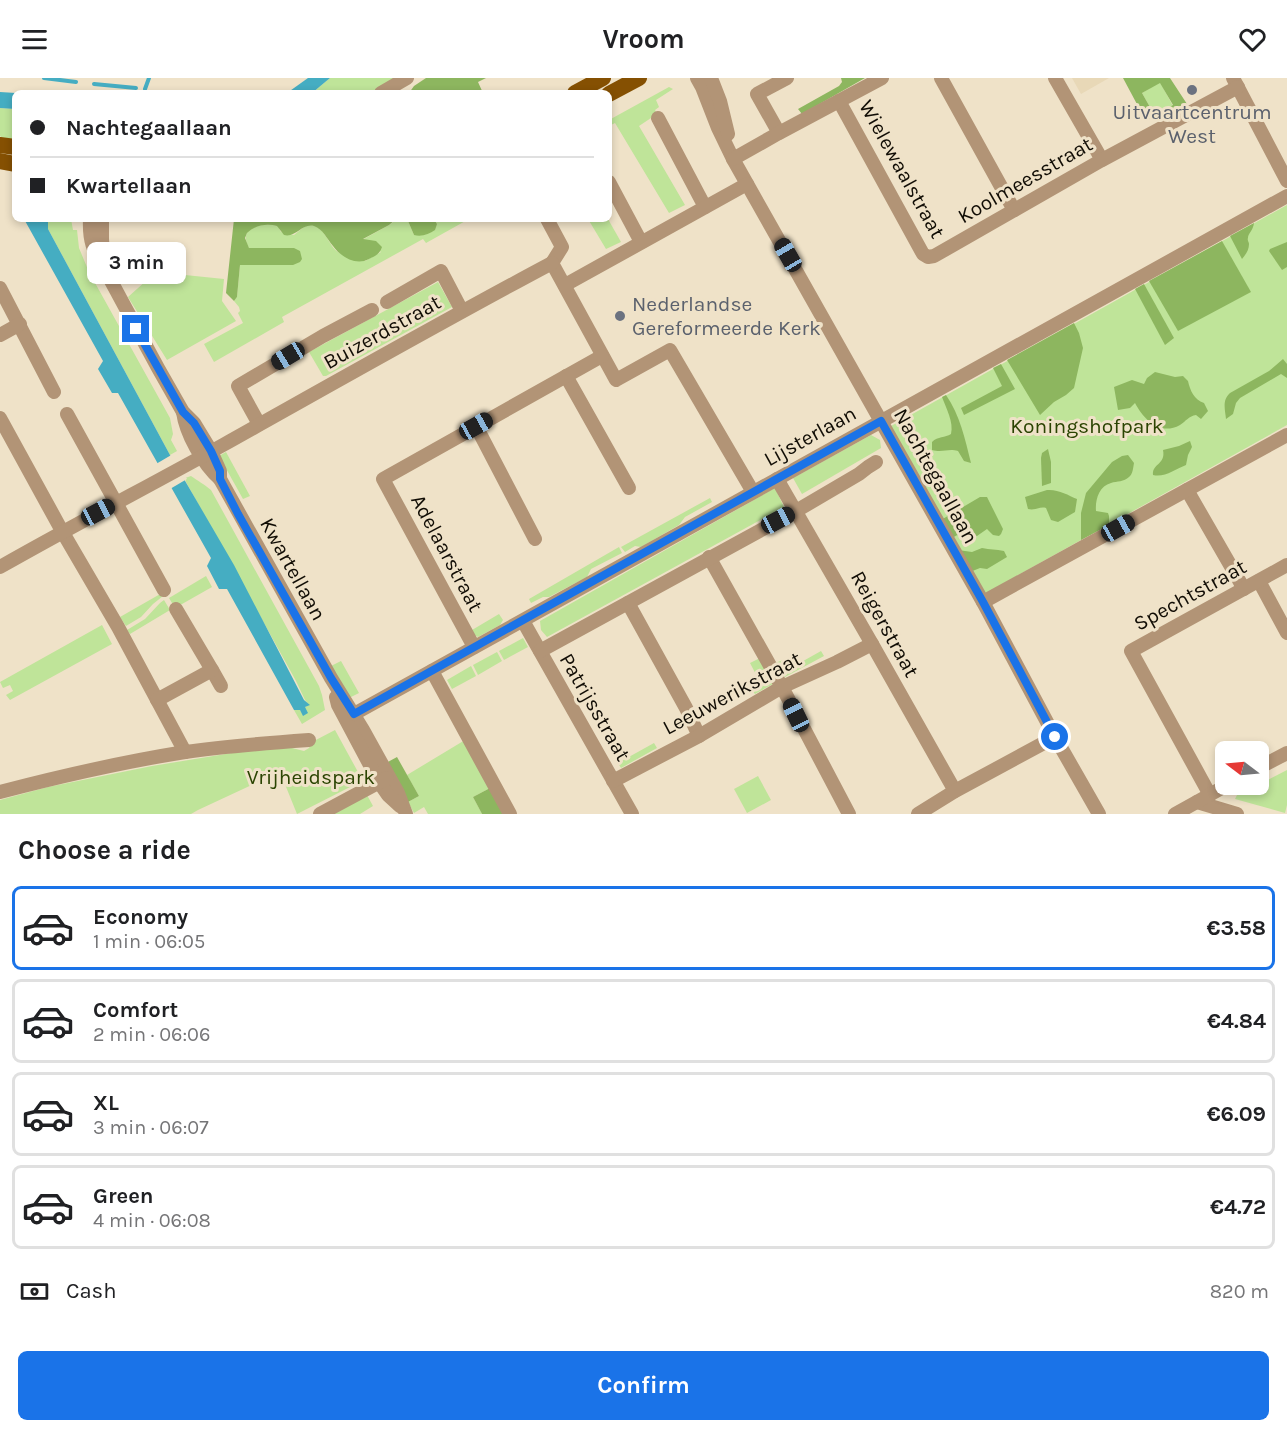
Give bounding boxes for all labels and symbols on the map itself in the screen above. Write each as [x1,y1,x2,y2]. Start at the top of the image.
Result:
marker: Uitvaartcentrum West [1185,83,1199,97]
street label: Wielewaalstraat [854,96,950,242]
place label: Uitvaartcentrum West [1112,100,1272,148]
street label: Koolmeesstraat [953,132,1097,228]
car [771,235,805,275]
callout: 3 min [86,242,186,284]
street label: Buizerdstraat [319,290,445,374]
place label: Nederlandse Gereformeerde Kerk [632,292,821,340]
marker: Nederlandse Gereformeerde Kerk [613,309,627,323]
route end [122,315,149,342]
car [268,339,308,373]
street label: Lijsterlaan [760,401,860,471]
street label: Nachtegaallaan [889,404,983,548]
car [456,409,496,443]
park label: Koningshofpark [1010,414,1164,438]
street label: Adelaarstraat [406,490,488,616]
car [78,496,118,528]
car [758,504,798,536]
car [1098,511,1138,545]
street label: Kwartellaan [255,514,331,624]
street label: Spechtstraat [1130,554,1250,636]
street label: Reigerstraat [846,567,924,681]
street label: Leeuwerikstraat [659,646,805,740]
street label: Patrijsstraat [555,649,635,765]
car [780,695,812,735]
route start [1041,723,1068,750]
north arrow [1215,741,1269,795]
park label: Vrijheidspark [247,765,375,789]

